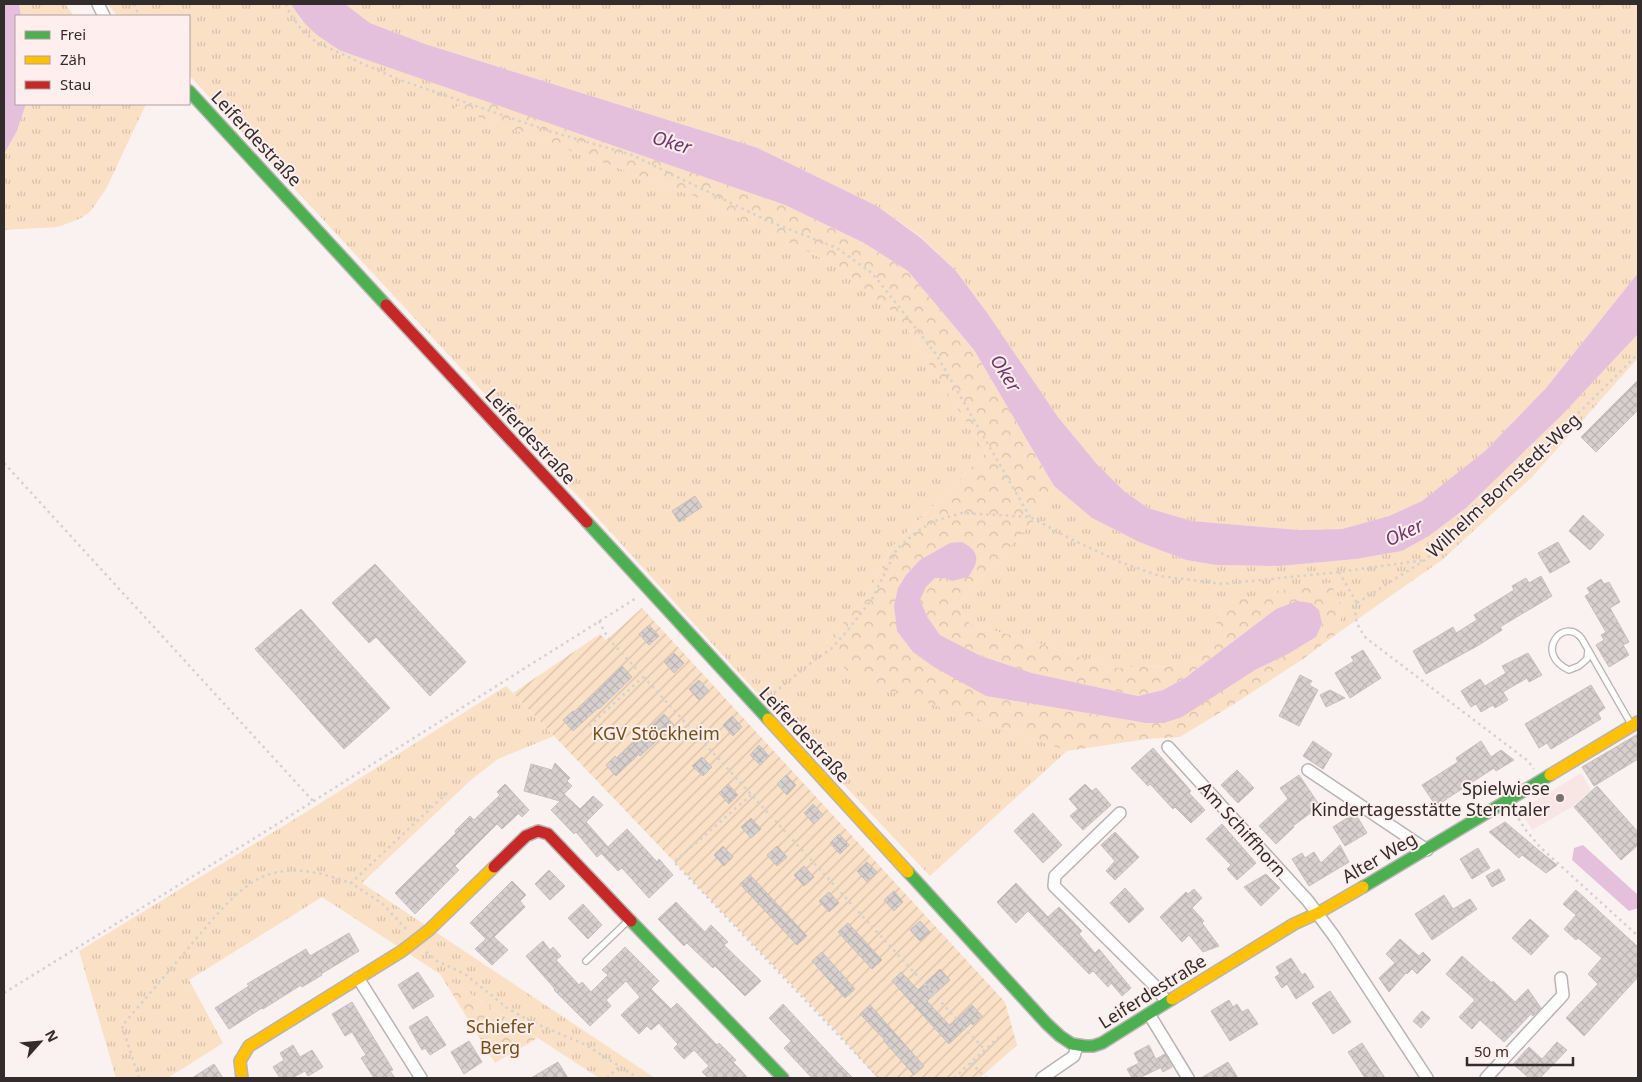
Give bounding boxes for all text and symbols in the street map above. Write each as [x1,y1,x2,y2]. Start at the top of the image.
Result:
legend [15,15,190,105]
text: Frei [60,24,86,44]
text: Zäh [60,49,86,69]
text: Stau [60,74,91,94]
street label: Leiferdestraße [206,85,308,191]
water label: Oker [649,124,696,161]
water label: Oker [984,349,1028,398]
street label: Leiferdestraße [480,383,582,489]
street label: Wilhelm-Bornstedt-Weg [1421,407,1585,563]
water label: Oker [1380,511,1429,552]
street label: Leiferdestraße [754,681,856,787]
park label: KGV Stöckheim [592,721,720,745]
street label: Am Schiffhorn [1194,776,1292,882]
place label: Spielwiese Kindertagesstätte Sterntaler [1311,776,1551,821]
marker: Spielwiese Kindertagesstätte Sterntaler [1554,792,1566,804]
street label: Alter Weg [1337,826,1421,888]
street label: Leiferdestraße [1094,948,1210,1034]
park label: Schiefer Berg [466,1014,535,1059]
north arrow [15,1017,65,1067]
text: N [41,1026,63,1045]
scale bar [1467,1034,1573,1066]
text: 50 m [1474,1041,1509,1061]

